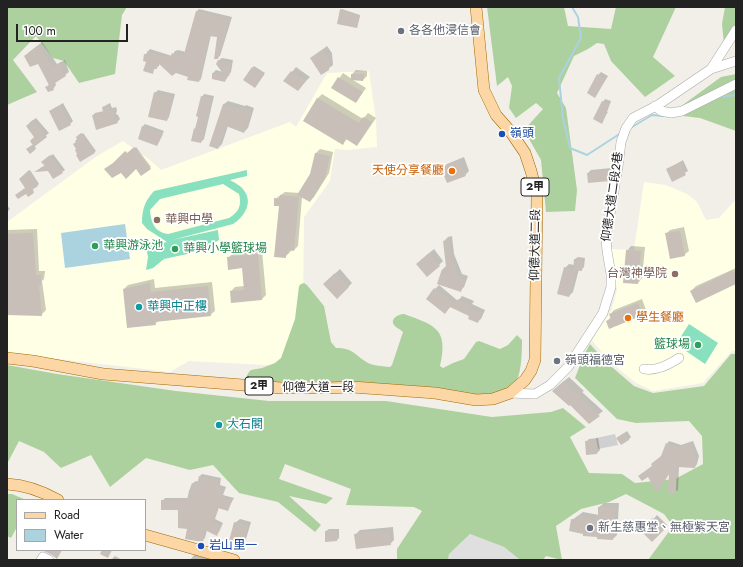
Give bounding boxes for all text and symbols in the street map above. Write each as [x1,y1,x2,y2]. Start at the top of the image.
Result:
scale bar [18,16,130,42]
text: 100 m [23,22,56,40]
place label: 各各他浸信會 [409,24,481,38]
marker: 各各他浸信會 [396,26,406,36]
place label: 嶺頭 [510,127,534,141]
marker: 嶺頭 [497,129,507,139]
street label: 仰德大道二段2巷 [600,151,626,243]
place label: 天使分享餐廳 [372,164,444,178]
marker: 天使分享餐廳 [447,166,457,176]
road number: 2甲 [521,178,549,196]
street label: 仰德大道二段 [528,209,544,281]
place label: 華興中學 [165,213,213,227]
marker: 華興中學 [152,215,162,225]
place label: 華興游泳池 [103,239,163,253]
marker: 華興游泳池 [90,241,100,251]
place label: 華興小學籃球場 [183,242,267,256]
marker: 華興小學籃球場 [170,244,180,254]
place label: 台灣神學院 [607,267,667,281]
marker: 台灣神學院 [670,269,680,279]
place label: 華興中正樓 [147,300,207,314]
marker: 華興中正樓 [134,302,144,312]
place label: 學生餐廳 [636,311,684,325]
marker: 學生餐廳 [623,313,633,323]
place label: 籃球場 [654,338,690,352]
marker: 籃球場 [693,340,703,350]
place label: 嶺頭福德宮 [565,354,625,368]
marker: 嶺頭福德宮 [552,356,562,366]
road number: 2甲 [245,377,273,395]
street label: 仰德大道一段 [282,381,354,395]
place label: 大石閣 [227,418,263,432]
marker: 大石閣 [214,420,224,430]
legend [16,499,146,551]
text: Road [54,506,80,524]
place label: 新生慈惠堂、無極紫天宮 [598,521,730,535]
marker: 新生慈惠堂、無極紫天宮 [585,523,595,533]
text: Water [54,526,84,544]
place label: 岩山里一 [209,539,257,553]
marker: 岩山里一 [196,541,206,551]

